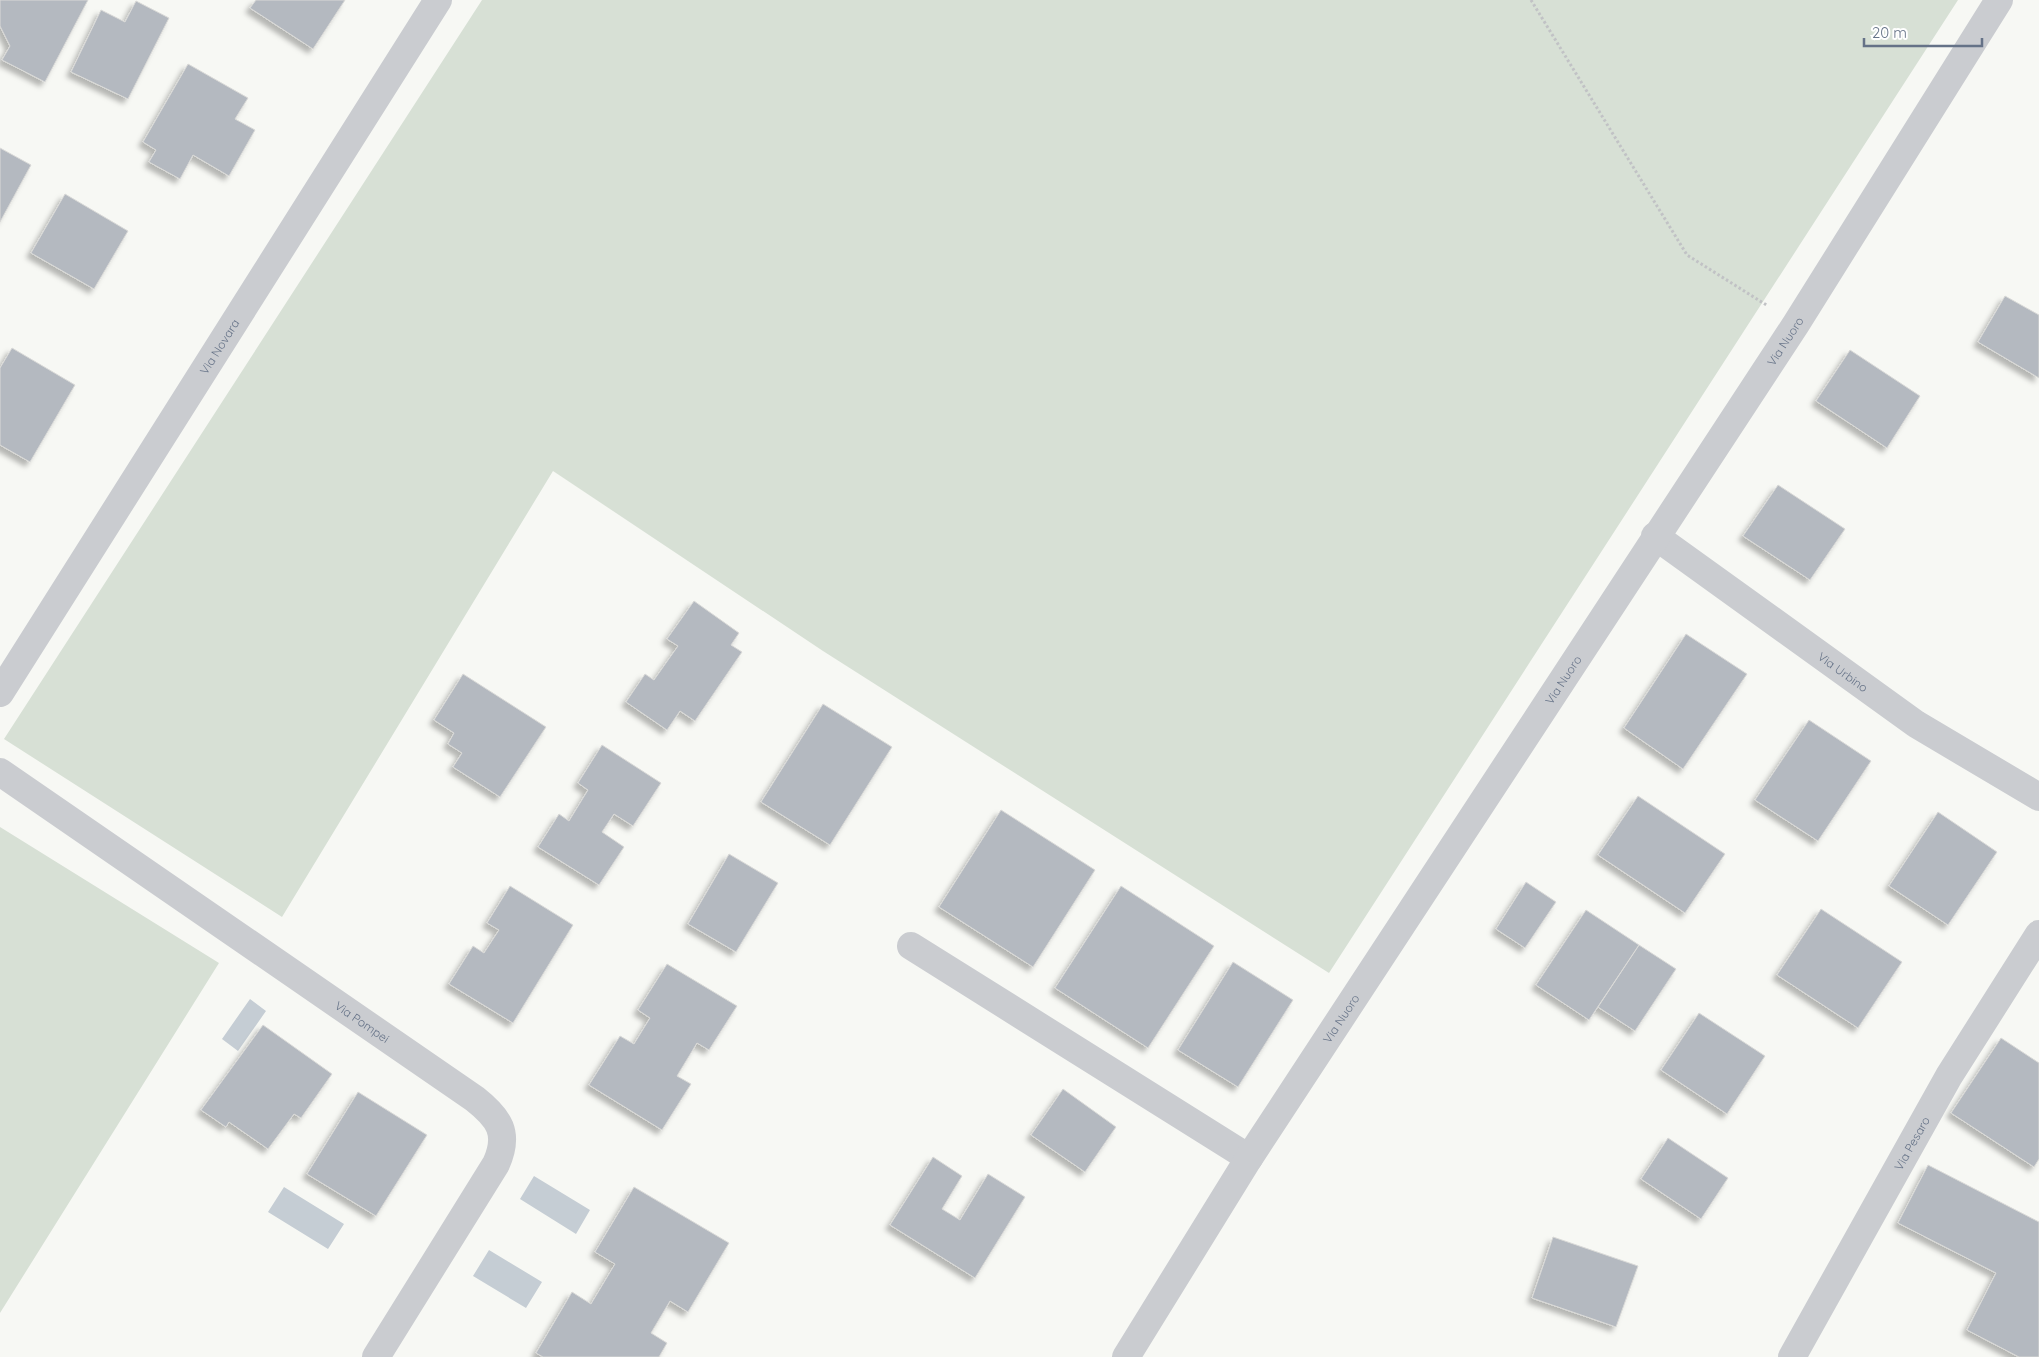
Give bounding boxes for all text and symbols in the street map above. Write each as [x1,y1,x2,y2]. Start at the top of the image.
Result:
scale bar [1864,15,1982,47]
text: 20 m [1872,23,1907,42]
street label: Via Nuoro [1763,314,1806,368]
street label: Via Novara [196,316,242,377]
street label: Via Urbino [1815,648,1871,695]
street label: Via Nuoro [1541,652,1584,707]
street label: Via Nuoro [1319,991,1362,1046]
street label: Via Pompei [332,997,393,1046]
street label: Via Pesaro [1890,1113,1933,1173]

